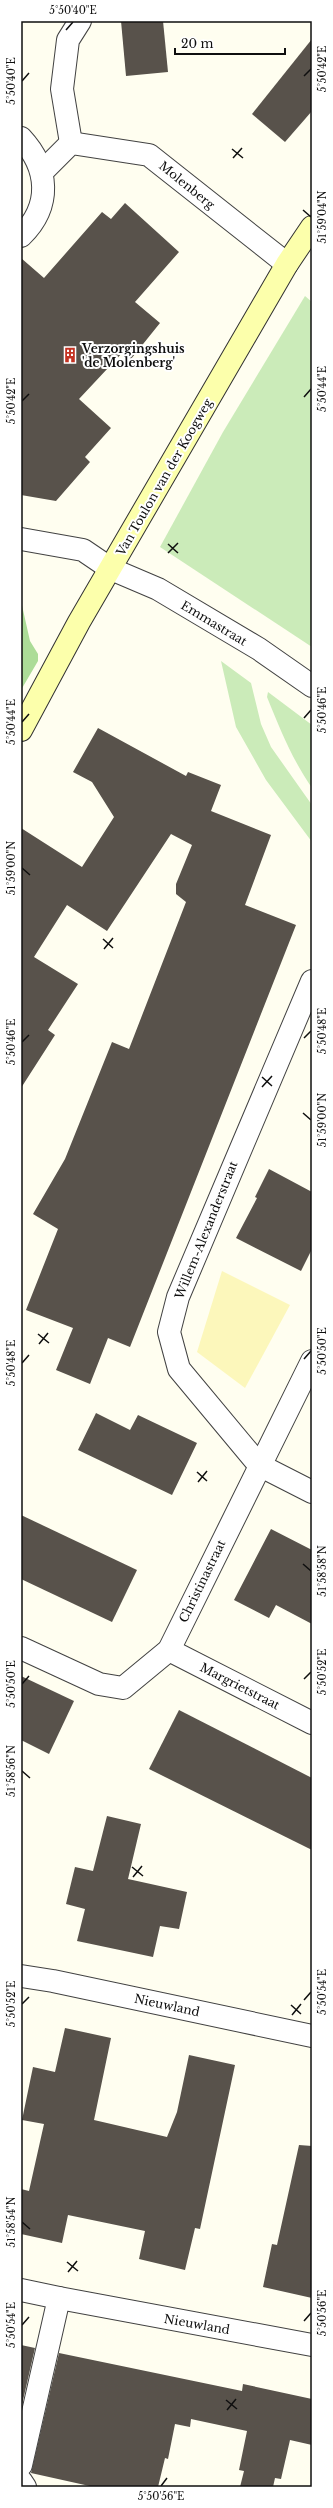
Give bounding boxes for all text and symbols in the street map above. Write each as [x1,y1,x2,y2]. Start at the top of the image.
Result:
text: 5°50'40"E [49,4,97,17]
scale bar [175,30,285,56]
text: 20 m [181,36,213,51]
text: 5°50'42"E [316,46,329,92]
text: 5°50'40"E [5,57,18,105]
street label: Molenberg [156,158,218,213]
text: 51°59'04"N [316,190,329,244]
place label: Verzorgingshuis 'de Molenberg' [81,341,185,370]
building icon: Verzorgingshuis 'de Molenberg' [61,346,79,364]
text: 5°50'44"E [316,366,329,412]
text: 5°50'42"E [5,378,18,424]
street label: Van Toulon van der Koogweg [112,395,216,559]
street label: Emmastraat [178,597,250,649]
text: 5°50'46"E [316,687,329,733]
text: 5°50'44"E [5,699,18,745]
text: 51°59'00"N [5,841,18,895]
text: 5°50'48"E [316,1008,329,1054]
text: 5°50'46"E [5,1019,18,1065]
text: 51°59'00"N [316,1093,329,1147]
street label: Willem-Alexanderstraat [171,1158,241,1302]
text: 5°50'50"E [316,1327,329,1375]
text: 5°50'48"E [5,1340,18,1386]
street label: Christinastraat [175,1537,229,1625]
text: 51°58'58"N [316,1545,329,1597]
text: 5°50'52"E [316,1649,329,1695]
street label: Margrietstraat [198,1659,283,1713]
text: 5°50'50"E [5,1660,18,1708]
text: 51°58'56"N [5,1745,18,1797]
text: 5°50'54"E [316,1969,329,2015]
text: 5°50'52"E [5,1981,18,2027]
street label: Nieuwland [133,1991,201,2019]
text: 51°58'54"N [5,2196,18,2248]
text: 5°50'56"E [316,2290,329,2336]
text: 5°50'54"E [5,2302,18,2348]
street label: Nieuwland [163,2311,231,2337]
text: 5°50'56"E [138,2490,184,2503]

